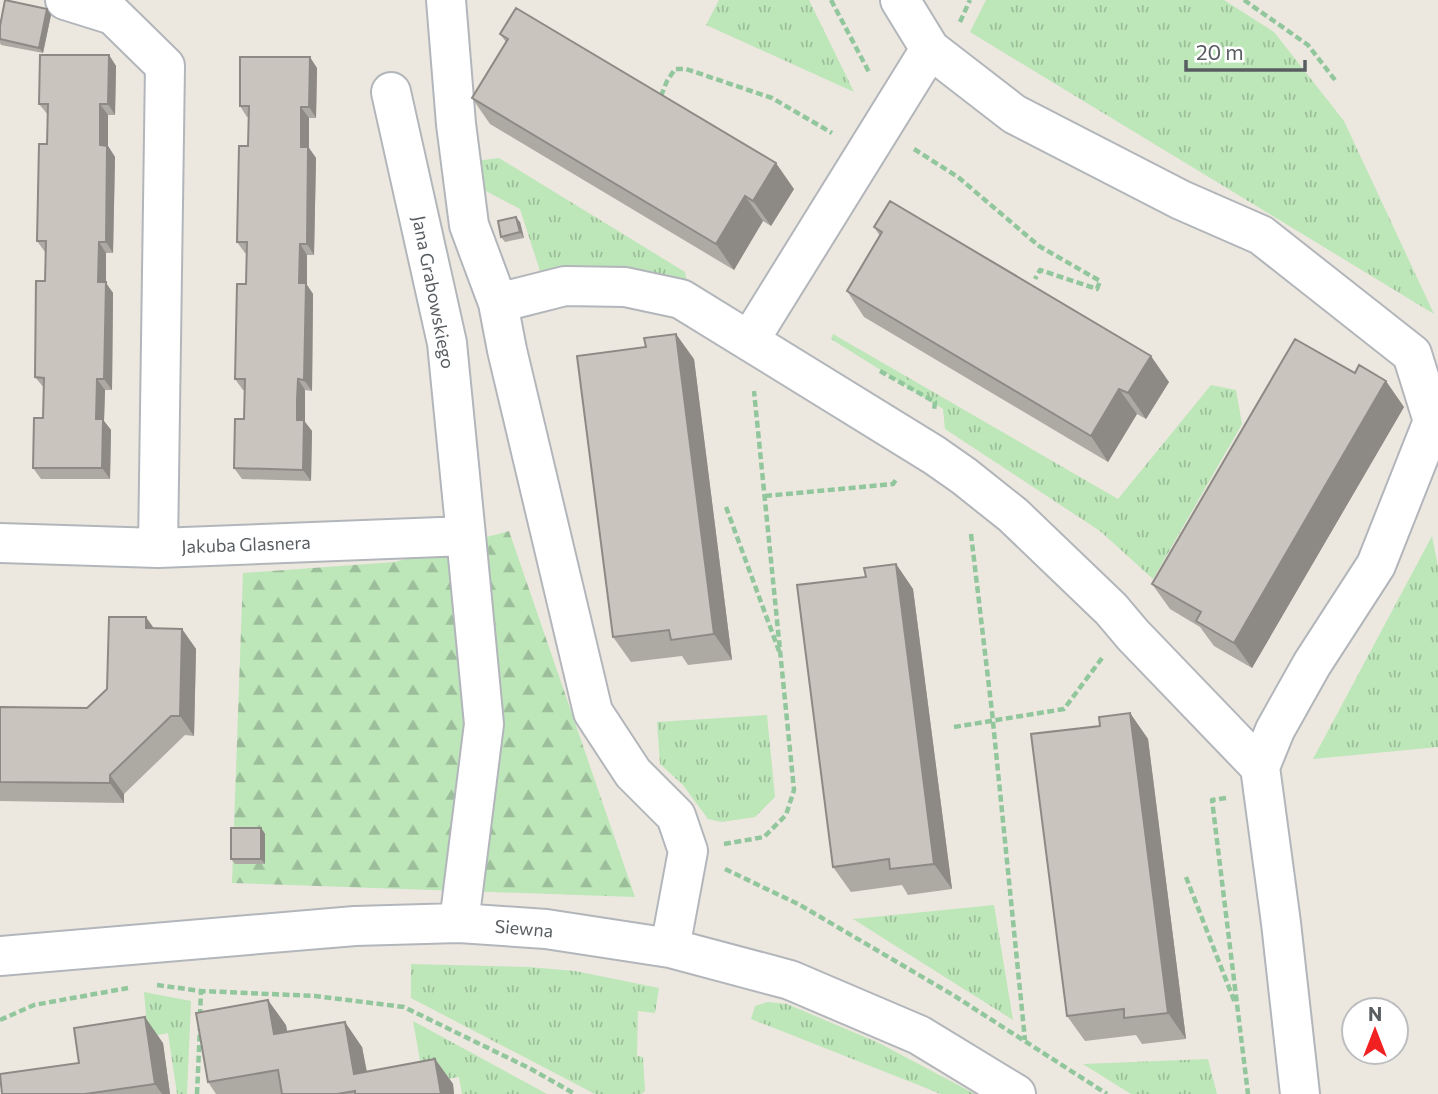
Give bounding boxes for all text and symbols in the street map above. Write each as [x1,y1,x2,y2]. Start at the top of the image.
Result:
scale bar [1186,28,1305,72]
text: 20 m [1196,39,1244,64]
street label: Jana Grabowskiego [408,214,460,370]
street label: Jakuba Glasnera [181,531,311,557]
street label: Siewna [494,914,554,942]
north arrow [1340,996,1410,1066]
text: N [1368,1002,1382,1025]

